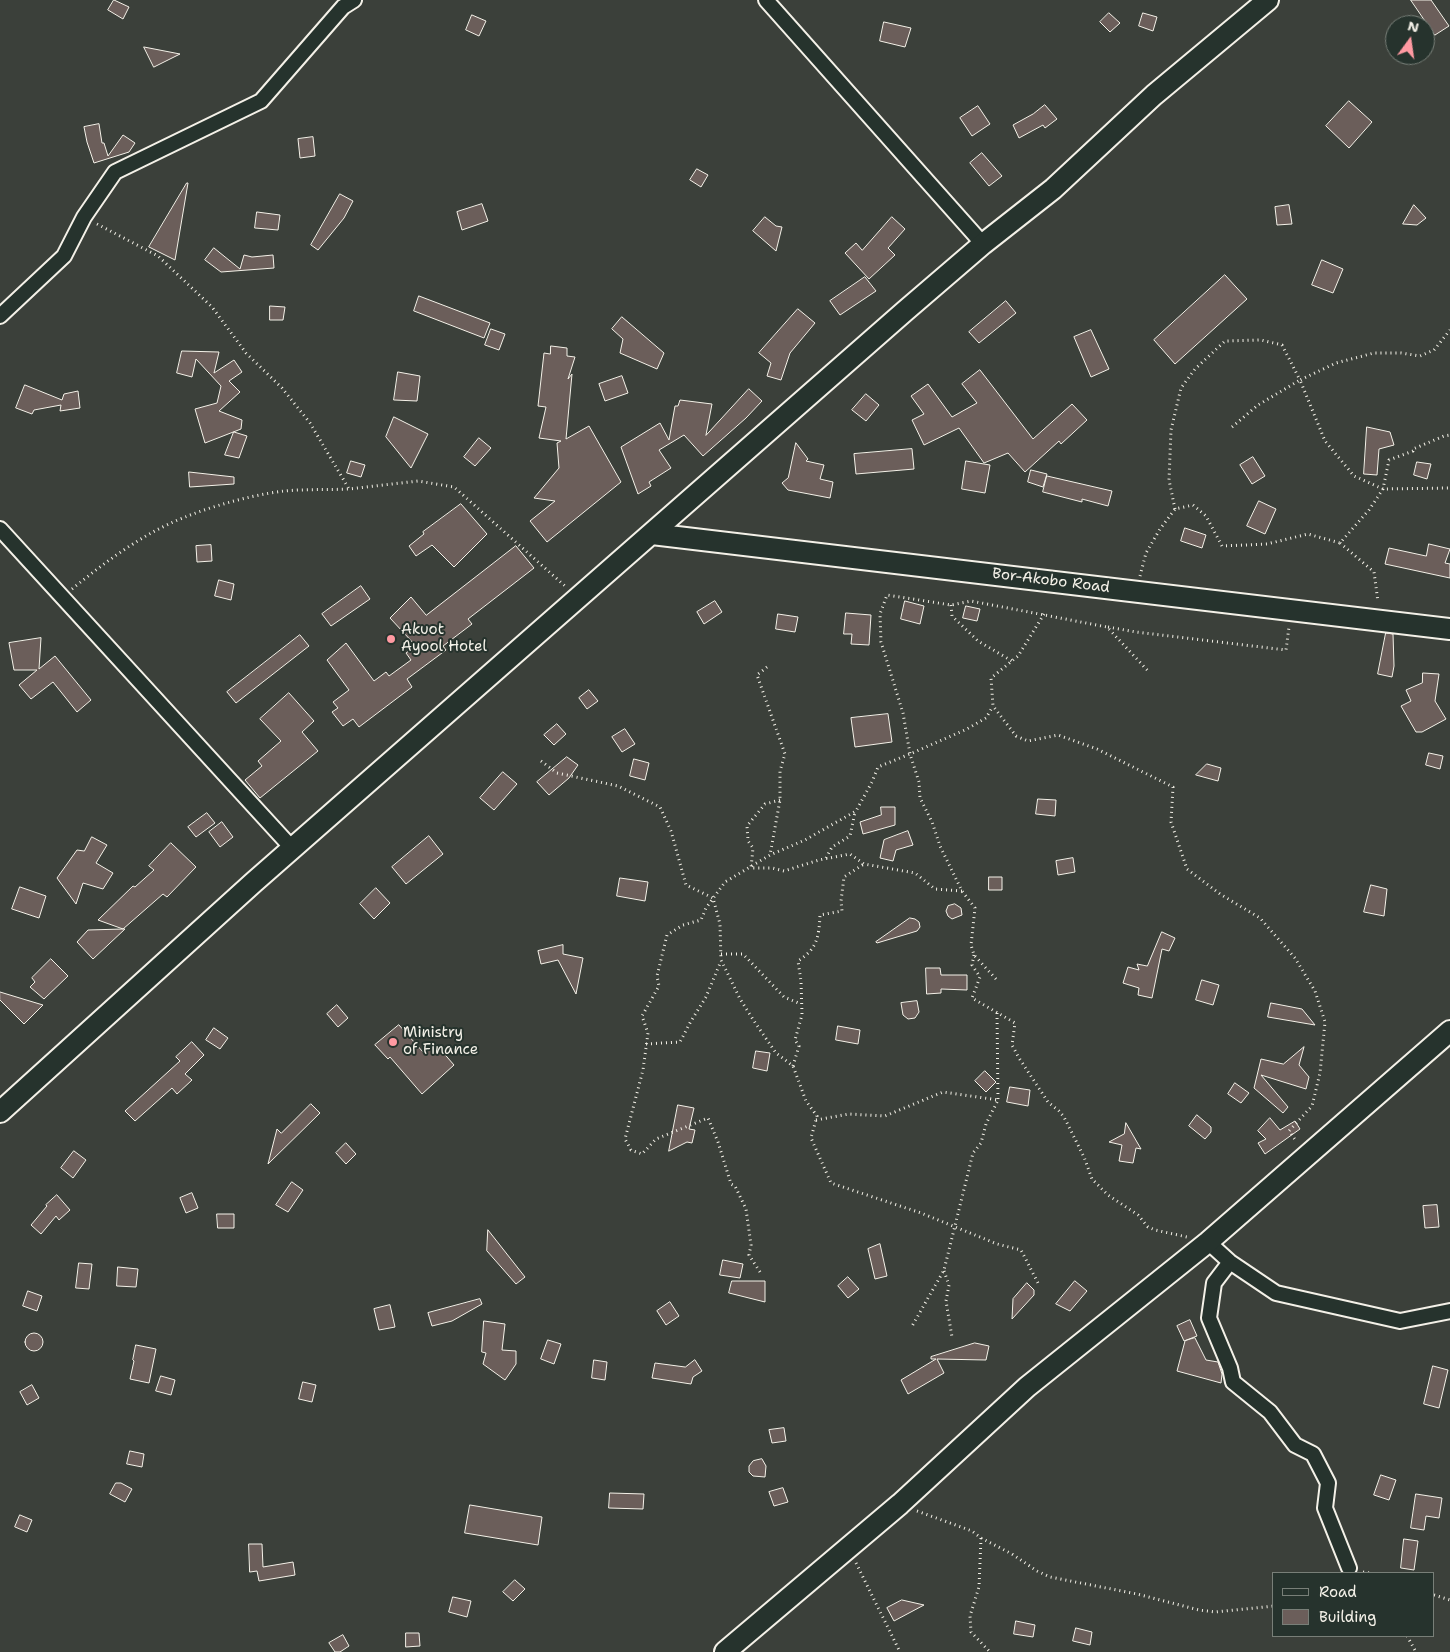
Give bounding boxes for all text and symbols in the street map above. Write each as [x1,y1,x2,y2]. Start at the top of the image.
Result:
north arrow [1385,15,1435,65]
text: N [1406,16,1421,36]
street label: Bor-Akobo Road [991,565,1111,597]
place label: Akuot Ayool Hotel [401,621,487,656]
marker: Akuot Ayool Hotel [385,633,397,645]
place label: Ministry of Finance [403,1024,478,1059]
marker: Ministry of Finance [387,1036,399,1048]
legend [1272,1572,1435,1637]
text: Road [1319,1582,1357,1602]
text: Building [1319,1607,1376,1627]

